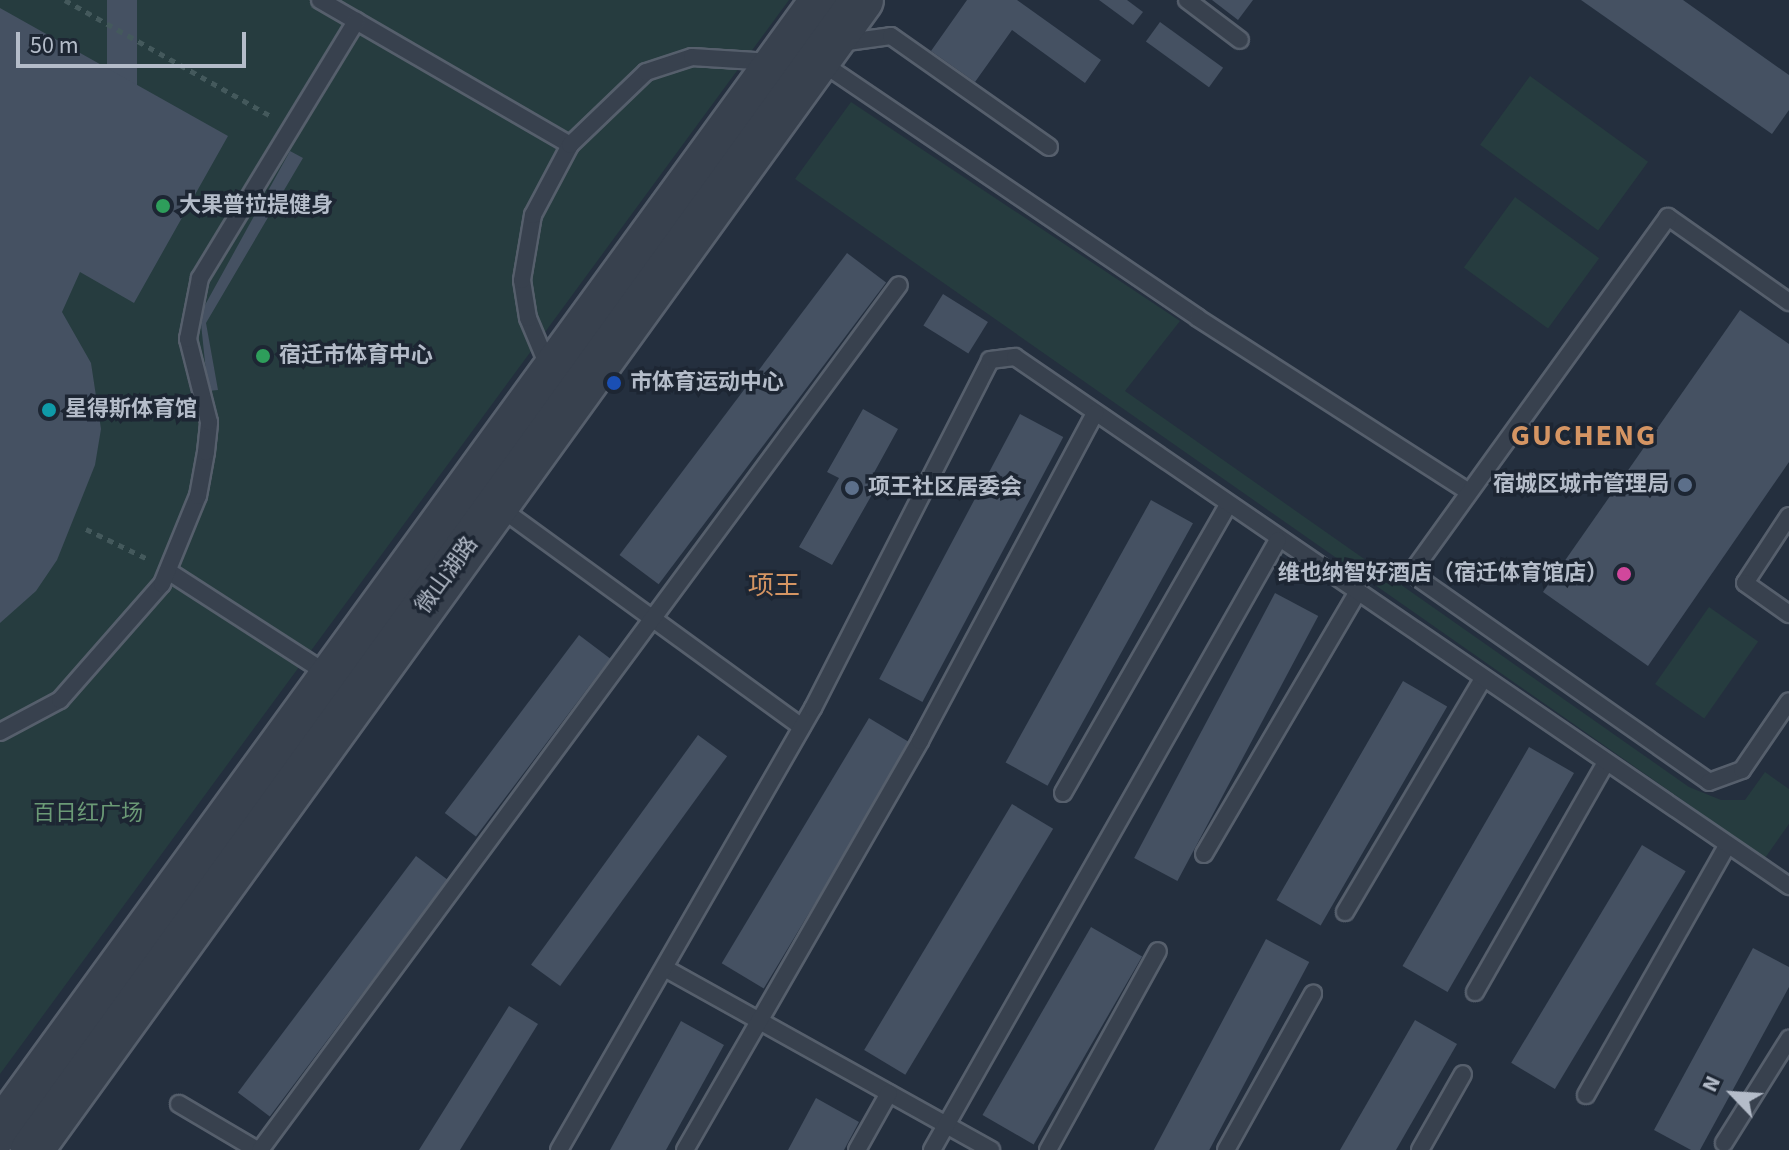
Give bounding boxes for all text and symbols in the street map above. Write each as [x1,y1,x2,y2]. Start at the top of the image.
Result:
scale bar [20,16,250,66]
text: 50 m [30,28,79,63]
place label: 大果普拉提健身 [179,193,333,219]
marker: 大果普拉提健身 [154,197,172,215]
place label: 宿迁市体育中心 [279,343,433,369]
marker: 宿迁市体育中心 [254,347,272,365]
place label: 市体育运动中心 [630,370,784,396]
marker: 市体育运动中心 [605,374,623,392]
place label: 星得斯体育馆 [65,397,197,423]
marker: 星得斯体育馆 [40,401,58,419]
district label: GUCHENG [1511,418,1657,454]
place label: 宿城区城市管理局 [1493,472,1669,498]
place label: 项王社区居委会 [868,475,1022,501]
marker: 宿城区城市管理局 [1676,476,1694,494]
marker: 项王社区居委会 [843,479,861,497]
street label: 微山湖路 [410,532,484,618]
place label: 维也纳智好酒店（宿迁体育馆店） [1278,561,1608,587]
marker: 维也纳智好酒店（宿迁体育馆店） [1615,565,1633,583]
district label: 项王 [748,570,800,602]
park label: 百日红广场 [33,801,143,827]
north arrow [1693,1054,1773,1134]
text: N [1694,1070,1729,1097]

